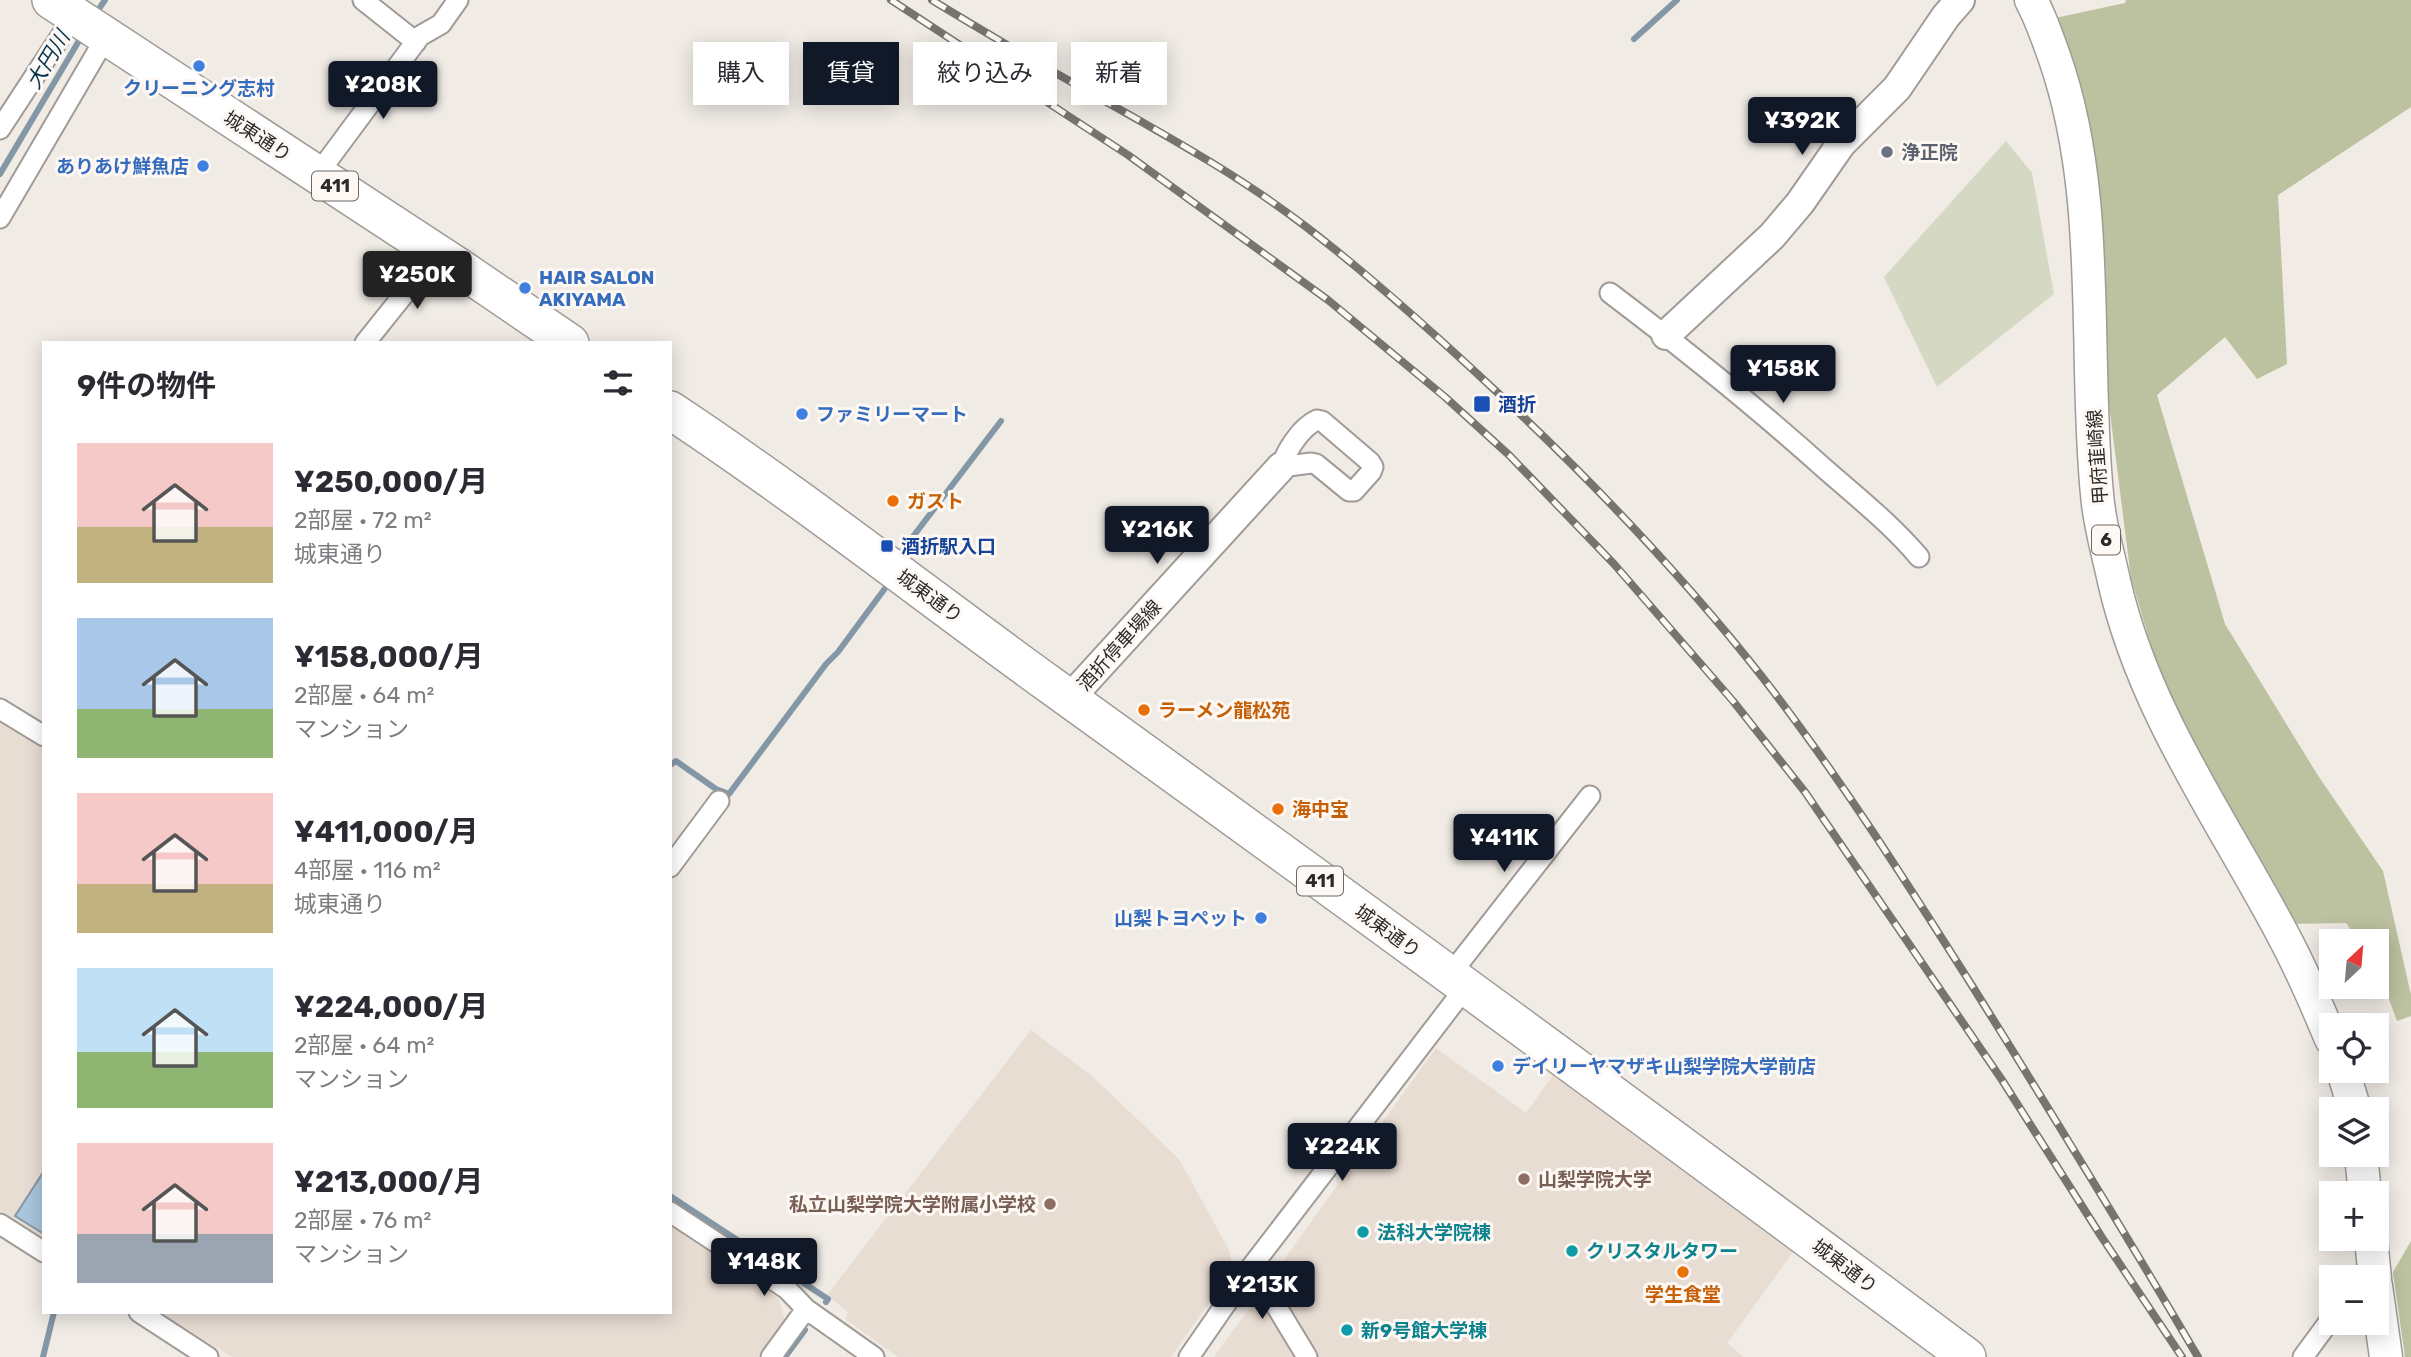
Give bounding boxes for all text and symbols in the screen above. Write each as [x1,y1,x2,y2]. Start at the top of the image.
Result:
water label: 大円川 [21,25,76,93]
chip: 購入 [693,42,789,105]
chip: 賃貸 [803,42,899,105]
chip: 絞り込み [913,42,1057,105]
chip: 新着 [1071,42,1167,105]
marker: クリーニング志村 [191,58,207,74]
pin: ¥208K [334,61,432,121]
text: ¥208K [344,70,422,98]
place label: クリーニング志村 [123,77,275,100]
pin: ¥392K [1753,97,1851,157]
street label: 城東通り [220,106,296,167]
text: ¥392K [1764,106,1840,134]
place label: 浄正院 [1901,141,1958,164]
marker: 浄正院 [1879,144,1895,160]
place label: ありあけ鮮魚店 [56,155,189,178]
marker: ありあけ鮮魚店 [195,158,211,174]
road number: 411 [312,172,358,201]
pin: ¥250K [368,252,466,311]
text: ¥250K [379,260,455,288]
place label: HAIR SALON AKIYAMA [539,266,654,311]
marker: HAIR SALON AKIYAMA [517,280,533,296]
pin: ¥158K [1734,346,1832,405]
text: ¥158K [1747,354,1819,382]
icon: filters [599,364,637,402]
text: 9件の物件 [77,368,216,404]
place label: 酒折 [1498,393,1536,416]
marker: 酒折 [1472,394,1492,414]
place label: ファミリーマート [816,403,968,426]
marker: ファミリーマート [794,406,810,422]
street label: 甲府韮崎線 [2083,409,2112,505]
text: ¥250,000/月 [294,464,488,500]
icon: home [133,471,217,555]
place label: ガスト [907,490,964,513]
marker: ガスト [885,493,901,509]
text: 2部屋 · 72 m² [294,506,432,534]
pin: ¥216K [1108,506,1206,566]
text: ¥216K [1121,515,1193,543]
road number: 6 [2092,526,2120,554]
place label: 酒折駅入口 [901,535,996,558]
marker: 酒折駅入口 [879,538,895,554]
text: 城東通り [294,540,386,568]
street label: 城東通り [892,565,967,628]
street label: 酒折停車場線 [1073,595,1166,695]
text: ¥158,000/月 [294,639,484,675]
icon: home [133,646,217,730]
text: 2部屋 · 64 m² [294,681,434,709]
place label: ラーメン龍松苑 [1158,699,1290,722]
marker: ラーメン龍松苑 [1136,702,1152,718]
text: マンション [294,715,409,743]
place label: 海中宝 [1292,798,1349,821]
marker: 海中宝 [1270,801,1286,817]
text: ¥411,000/月 [294,814,479,850]
pin: ¥411K [1455,814,1553,874]
icon: home [133,821,217,905]
text: ¥411K [1469,823,1539,851]
text: 4部屋 · 116 m² [294,856,441,884]
road number: 411 [1297,866,1343,896]
text: 城東通り [294,890,386,918]
street label: 城東通り [1350,900,1425,963]
place label: 山梨トヨペット [1114,907,1247,930]
marker: 山梨トヨペット [1253,910,1269,926]
north arrow [2319,929,2389,999]
map controls [2319,929,2389,1335]
text: ¥224,000/月 [294,989,488,1025]
icon: home [133,996,217,1080]
button: locate [2319,1013,2389,1083]
text: 2部屋 · 64 m² [294,1031,434,1059]
place label: デイリーヤマザキ山梨学院大学前店 [1512,1055,1816,1078]
marker: デイリーヤマザキ山梨学院大学前店 [1490,1058,1506,1074]
text: マンション [294,1065,409,1093]
button: layers [2319,1097,2389,1167]
pin: ¥224K [1293,1124,1391,1183]
text: ¥224K [1304,1132,1380,1160]
text: ¥213,000/月 [294,1164,483,1200]
place label: 山梨学院大学 [1538,1168,1652,1191]
icon: home [133,1171,217,1255]
marker: 山梨学院大学 [1516,1171,1532,1187]
button: + [2319,1181,2389,1251]
place label: 私立山梨学院大学附属小学校 [789,1193,1036,1216]
marker: 私立山梨学院大学附属小学校 [1042,1196,1058,1212]
text: 2部屋 · 76 m² [294,1206,431,1234]
place label: 法科大学院棟 [1377,1221,1491,1244]
marker: 法科大学院棟 [1355,1224,1371,1240]
street label: 城東通り [1807,1234,1882,1298]
pin: ¥148K [715,1238,813,1298]
text: マンション [294,1240,409,1268]
place label: クリスタルタワー [1586,1240,1738,1263]
marker: クリスタルタワー [1564,1243,1580,1259]
text: ¥148K [727,1247,801,1275]
pin: ¥213K [1213,1262,1311,1321]
marker: 学生食堂 [1675,1264,1691,1280]
button: − [2319,1265,2389,1335]
text: ¥213K [1226,1270,1298,1298]
place label: 学生食堂 [1645,1283,1721,1306]
place label: 新9号館大学棟 [1361,1319,1487,1342]
marker: 新9号館大学棟 [1339,1322,1355,1338]

